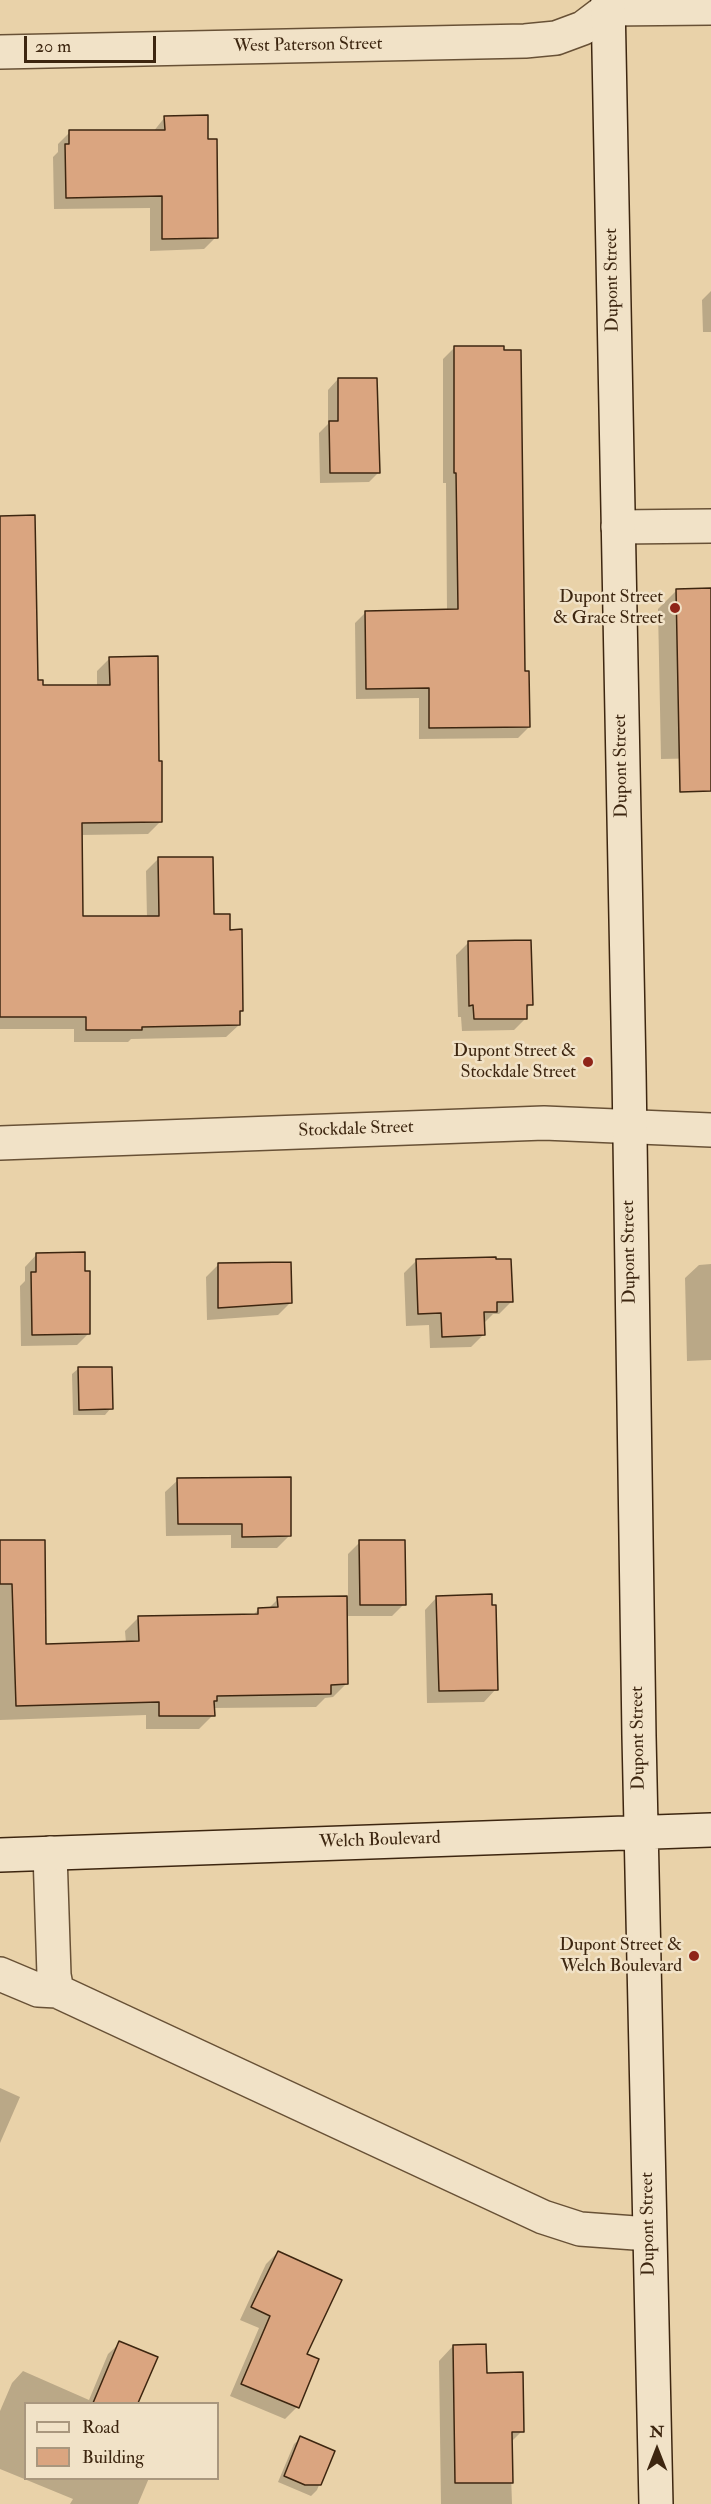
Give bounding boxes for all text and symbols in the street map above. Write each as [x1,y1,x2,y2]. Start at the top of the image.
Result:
scale bar [27,24,159,62]
street label: West Paterson Street [233,34,383,58]
text: 20 m [35,35,71,58]
street label: Dupont Street [601,228,625,332]
place label: Dupont Street & Grace Street [553,587,663,630]
marker: Dupont Street & Grace Street [668,601,682,615]
street label: Dupont Street [610,714,634,818]
place label: Dupont Street & Stockdale Street [453,1041,576,1084]
marker: Dupont Street & Stockdale Street [581,1055,595,1069]
street label: Stockdale Street [298,1117,414,1143]
street label: Dupont Street [618,1200,642,1304]
street label: Dupont Street [627,1686,651,1790]
street label: Welch Boulevard [319,1828,441,1854]
place label: Dupont Street & Welch Boulevard [559,1935,682,1978]
marker: Dupont Street & Welch Boulevard [687,1949,701,1963]
street label: Dupont Street [637,2172,661,2276]
legend [24,2402,219,2480]
text: Road [82,2416,120,2439]
north arrow [627,2420,687,2480]
text: N [650,2422,664,2442]
text: Building [82,2446,144,2469]

